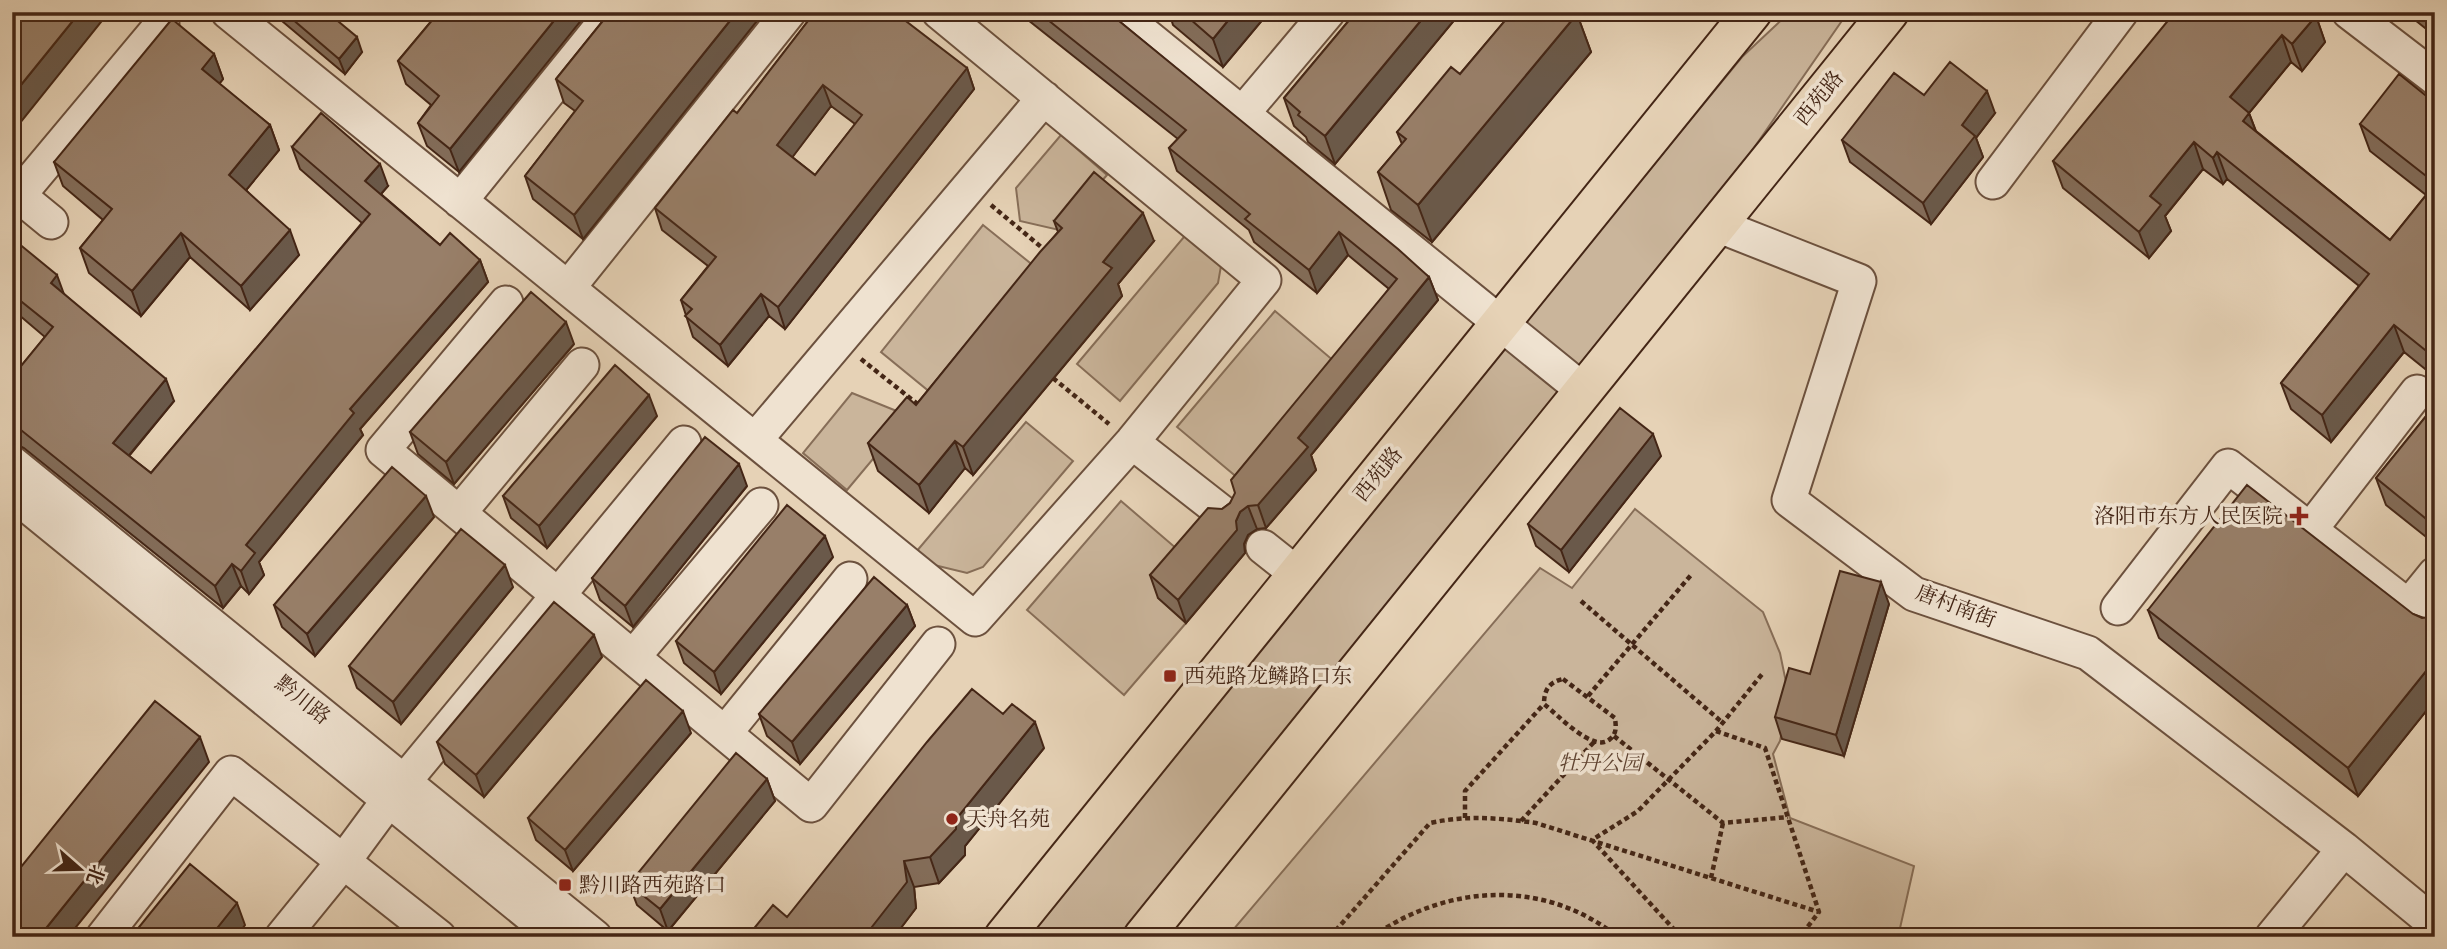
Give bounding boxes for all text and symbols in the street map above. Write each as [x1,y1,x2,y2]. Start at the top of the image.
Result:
street label: 西苑路 [1790,66,1848,130]
street label: 西苑路 [1349,442,1407,506]
place label: 洛阳市东方人民医院 [2094,504,2283,528]
marker: 洛阳市东方人民医院 [2289,506,2309,526]
street label: 唐村南街 [1912,580,2000,632]
place label: 西苑路龙鳞路口东 [1184,664,1352,688]
marker: 西苑路龙鳞路口东 [1162,668,1178,684]
street label: 黔川路 [271,671,335,729]
park label: 牡丹公园 [1558,751,1645,775]
place label: 天舟名苑 [966,807,1050,831]
marker: 天舟名苑 [944,811,960,827]
north arrow [46,834,116,904]
text: 北 [81,862,109,887]
place label: 黔川路西苑路口 [579,873,726,897]
marker: 黔川路西苑路口 [557,877,573,893]

